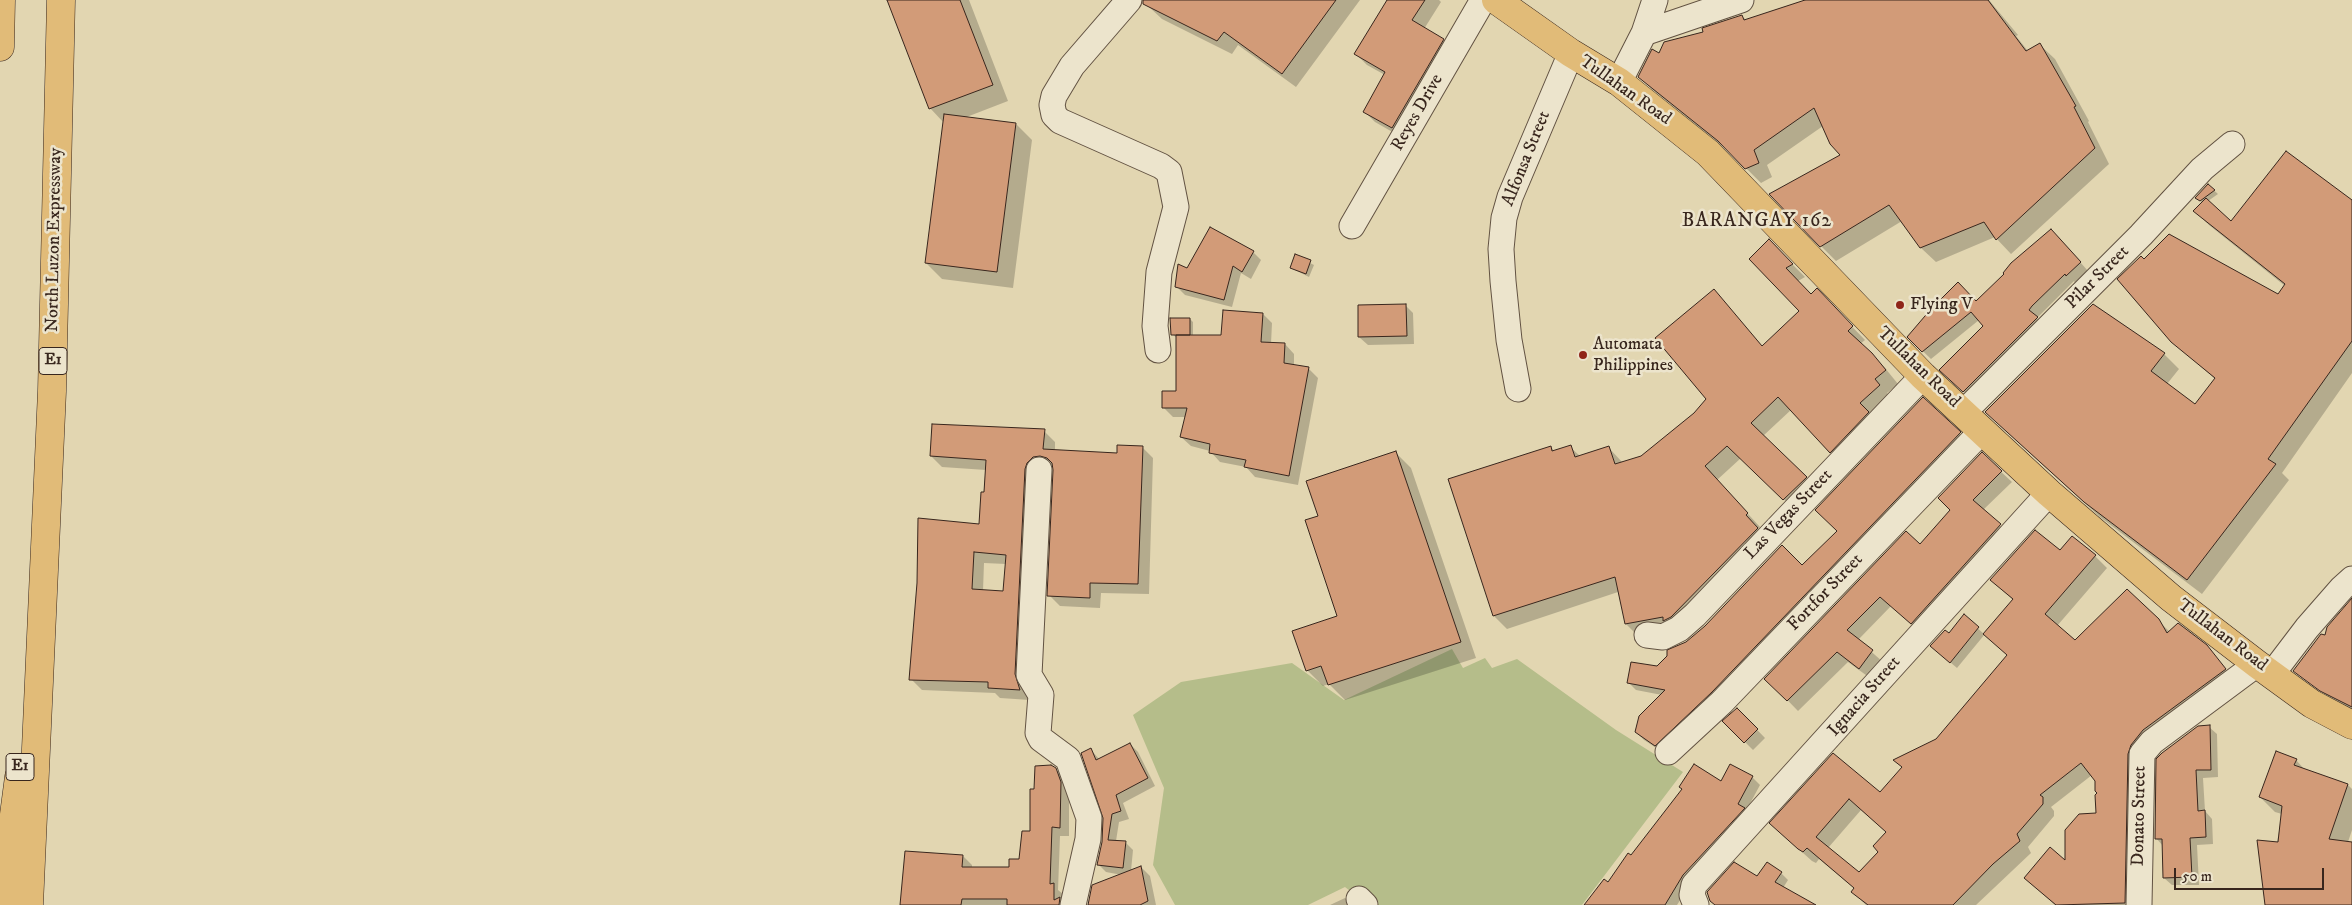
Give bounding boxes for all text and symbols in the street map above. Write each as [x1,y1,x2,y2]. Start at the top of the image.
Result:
street label: Tullahan Road [1575,51,1675,131]
street label: Reyes Drive [1387,71,1449,155]
street label: Alfonsa Street [1498,108,1556,210]
street label: North Luzon Expressway [43,148,67,332]
district label: BARANGAY 162 [1680,210,1834,234]
street label: Pilar Street [2062,242,2134,314]
place label: Flying V [1910,294,1973,316]
marker: Flying V [1894,299,1906,311]
street label: Tullahan Road [1872,323,1964,413]
place label: Automata Philippines [1593,334,1673,376]
road number: E1 [39,348,67,374]
marker: Automata Philippines [1577,349,1589,361]
street label: Las Vegas Street [1741,465,1837,565]
street label: Fortfor Street [1784,550,1868,636]
street label: Tullahan Road [2173,595,2271,677]
street label: Ignacia Street [1824,652,1906,742]
road number: E1 [6,754,34,780]
street label: Donato Street [2128,766,2152,866]
scale bar [2177,858,2327,890]
text: 50 m [2182,867,2212,886]

